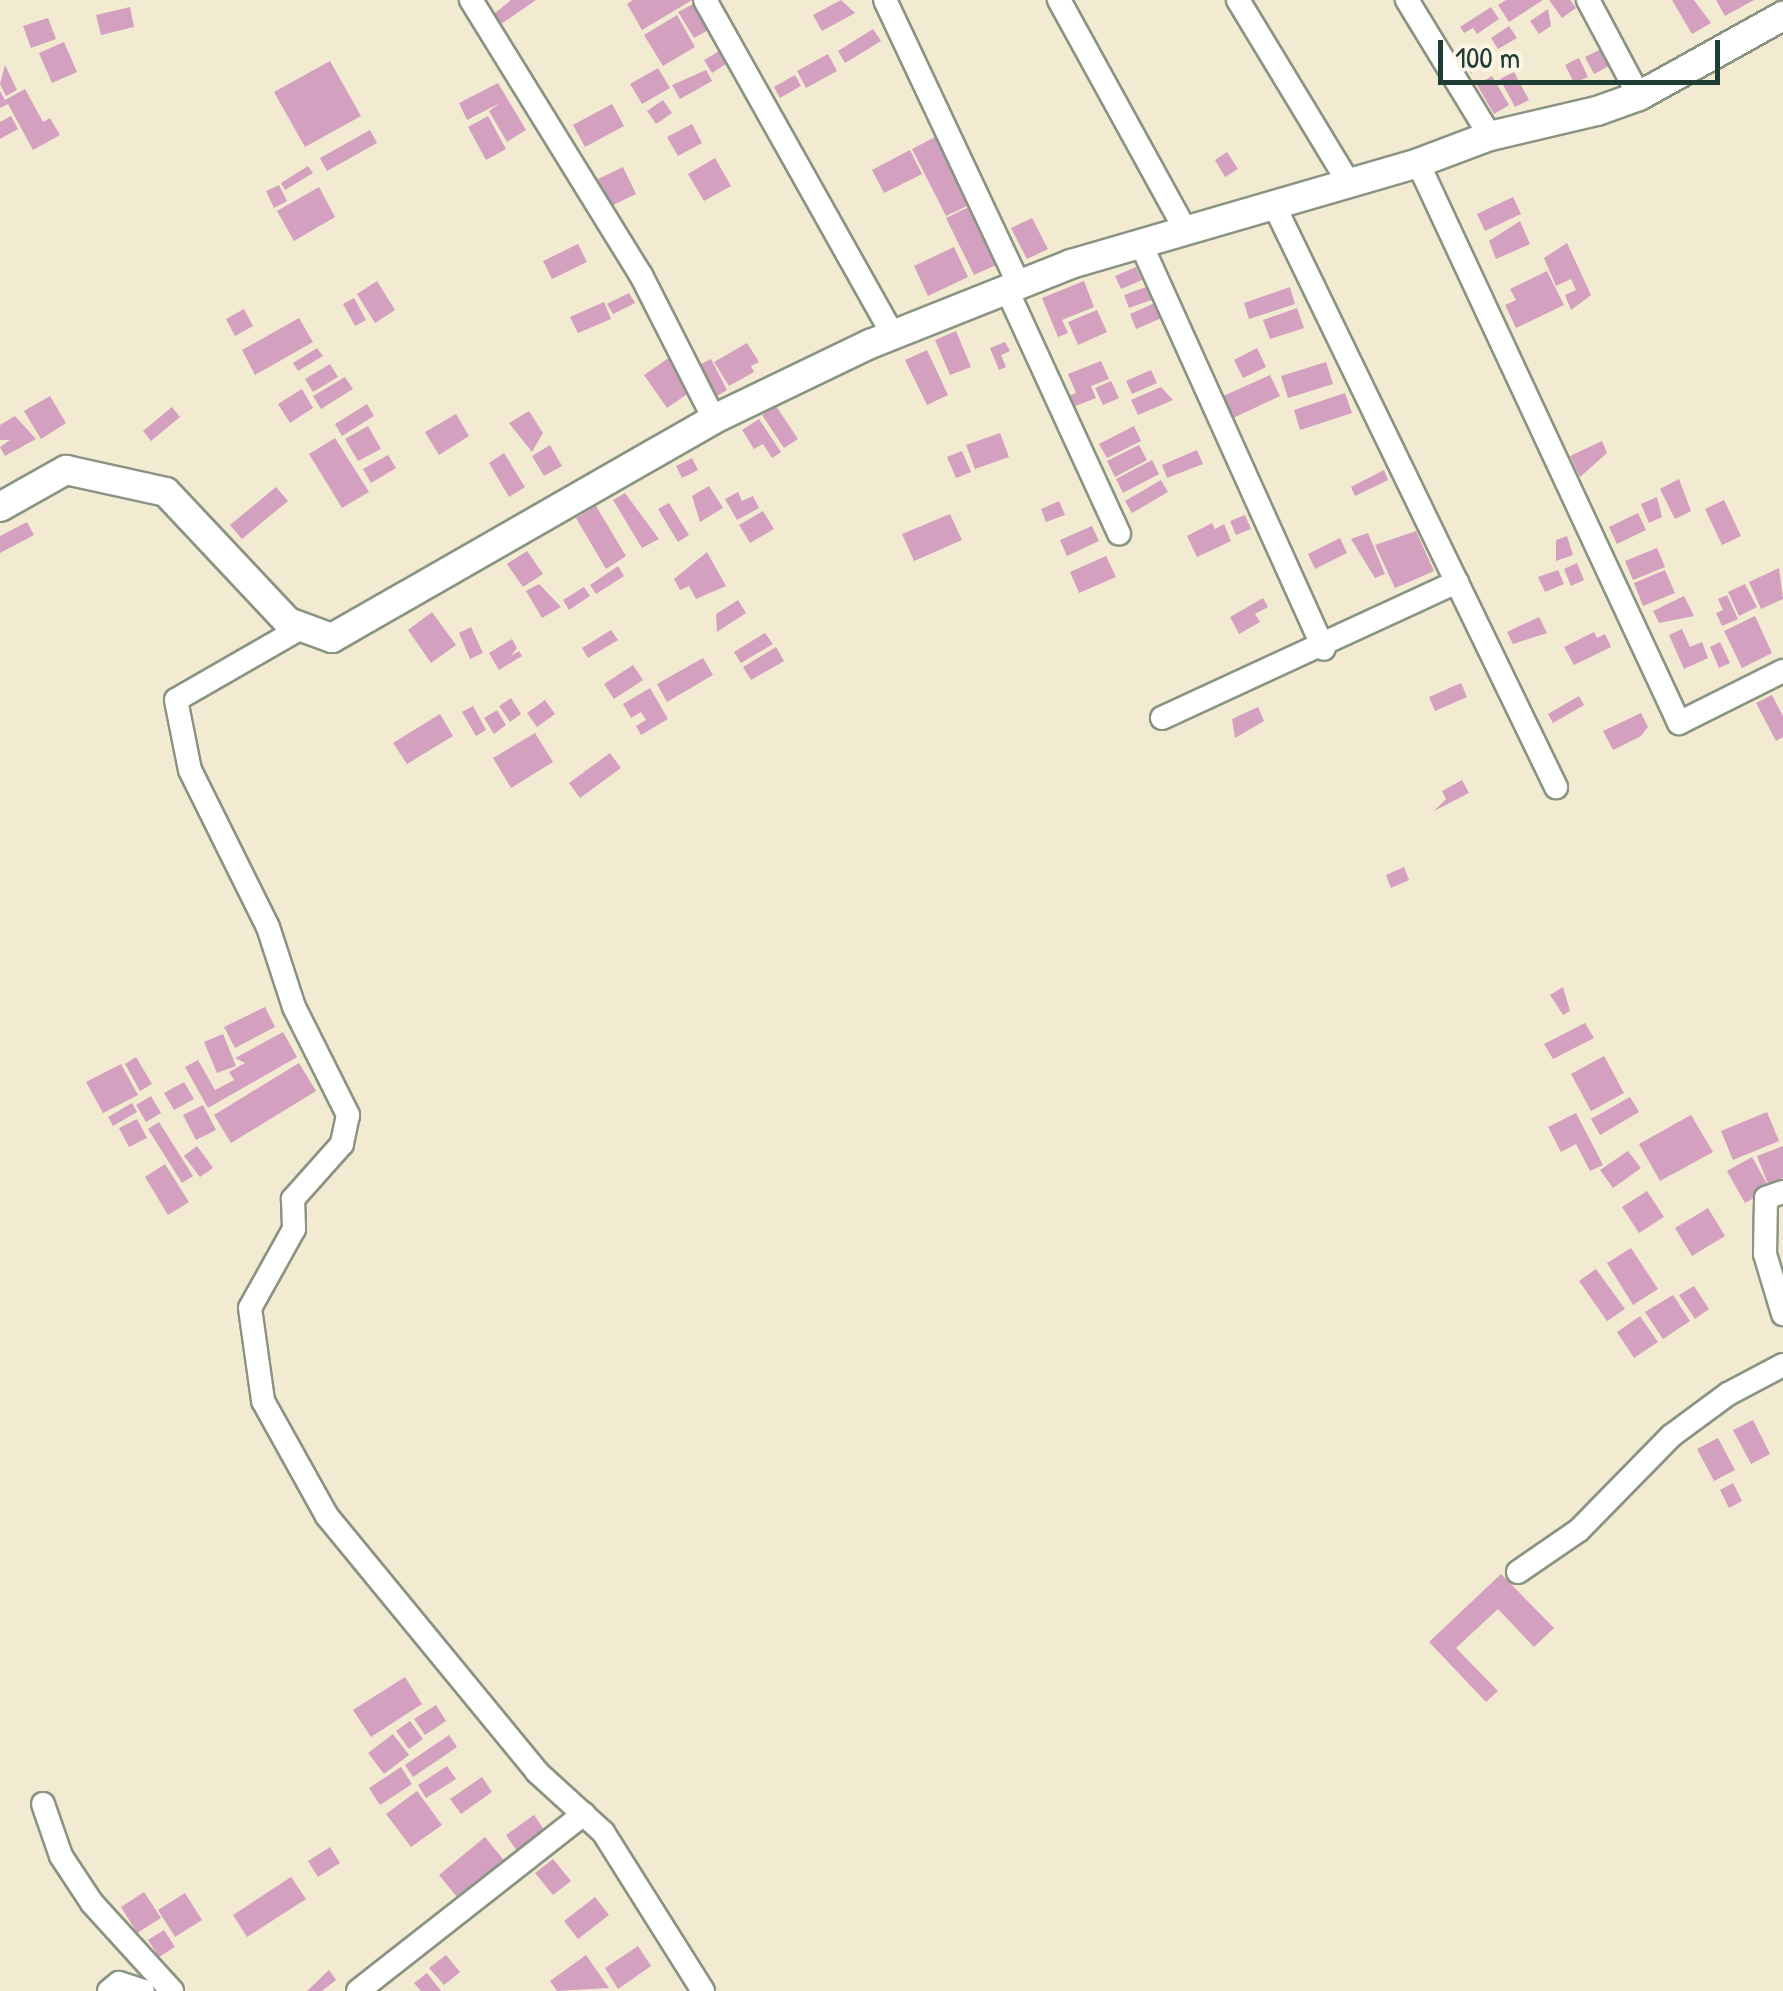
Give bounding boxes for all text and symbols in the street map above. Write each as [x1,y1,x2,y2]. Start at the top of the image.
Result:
scale bar [1443,20,1726,82]
text: 100 m [1455,37,1520,77]

